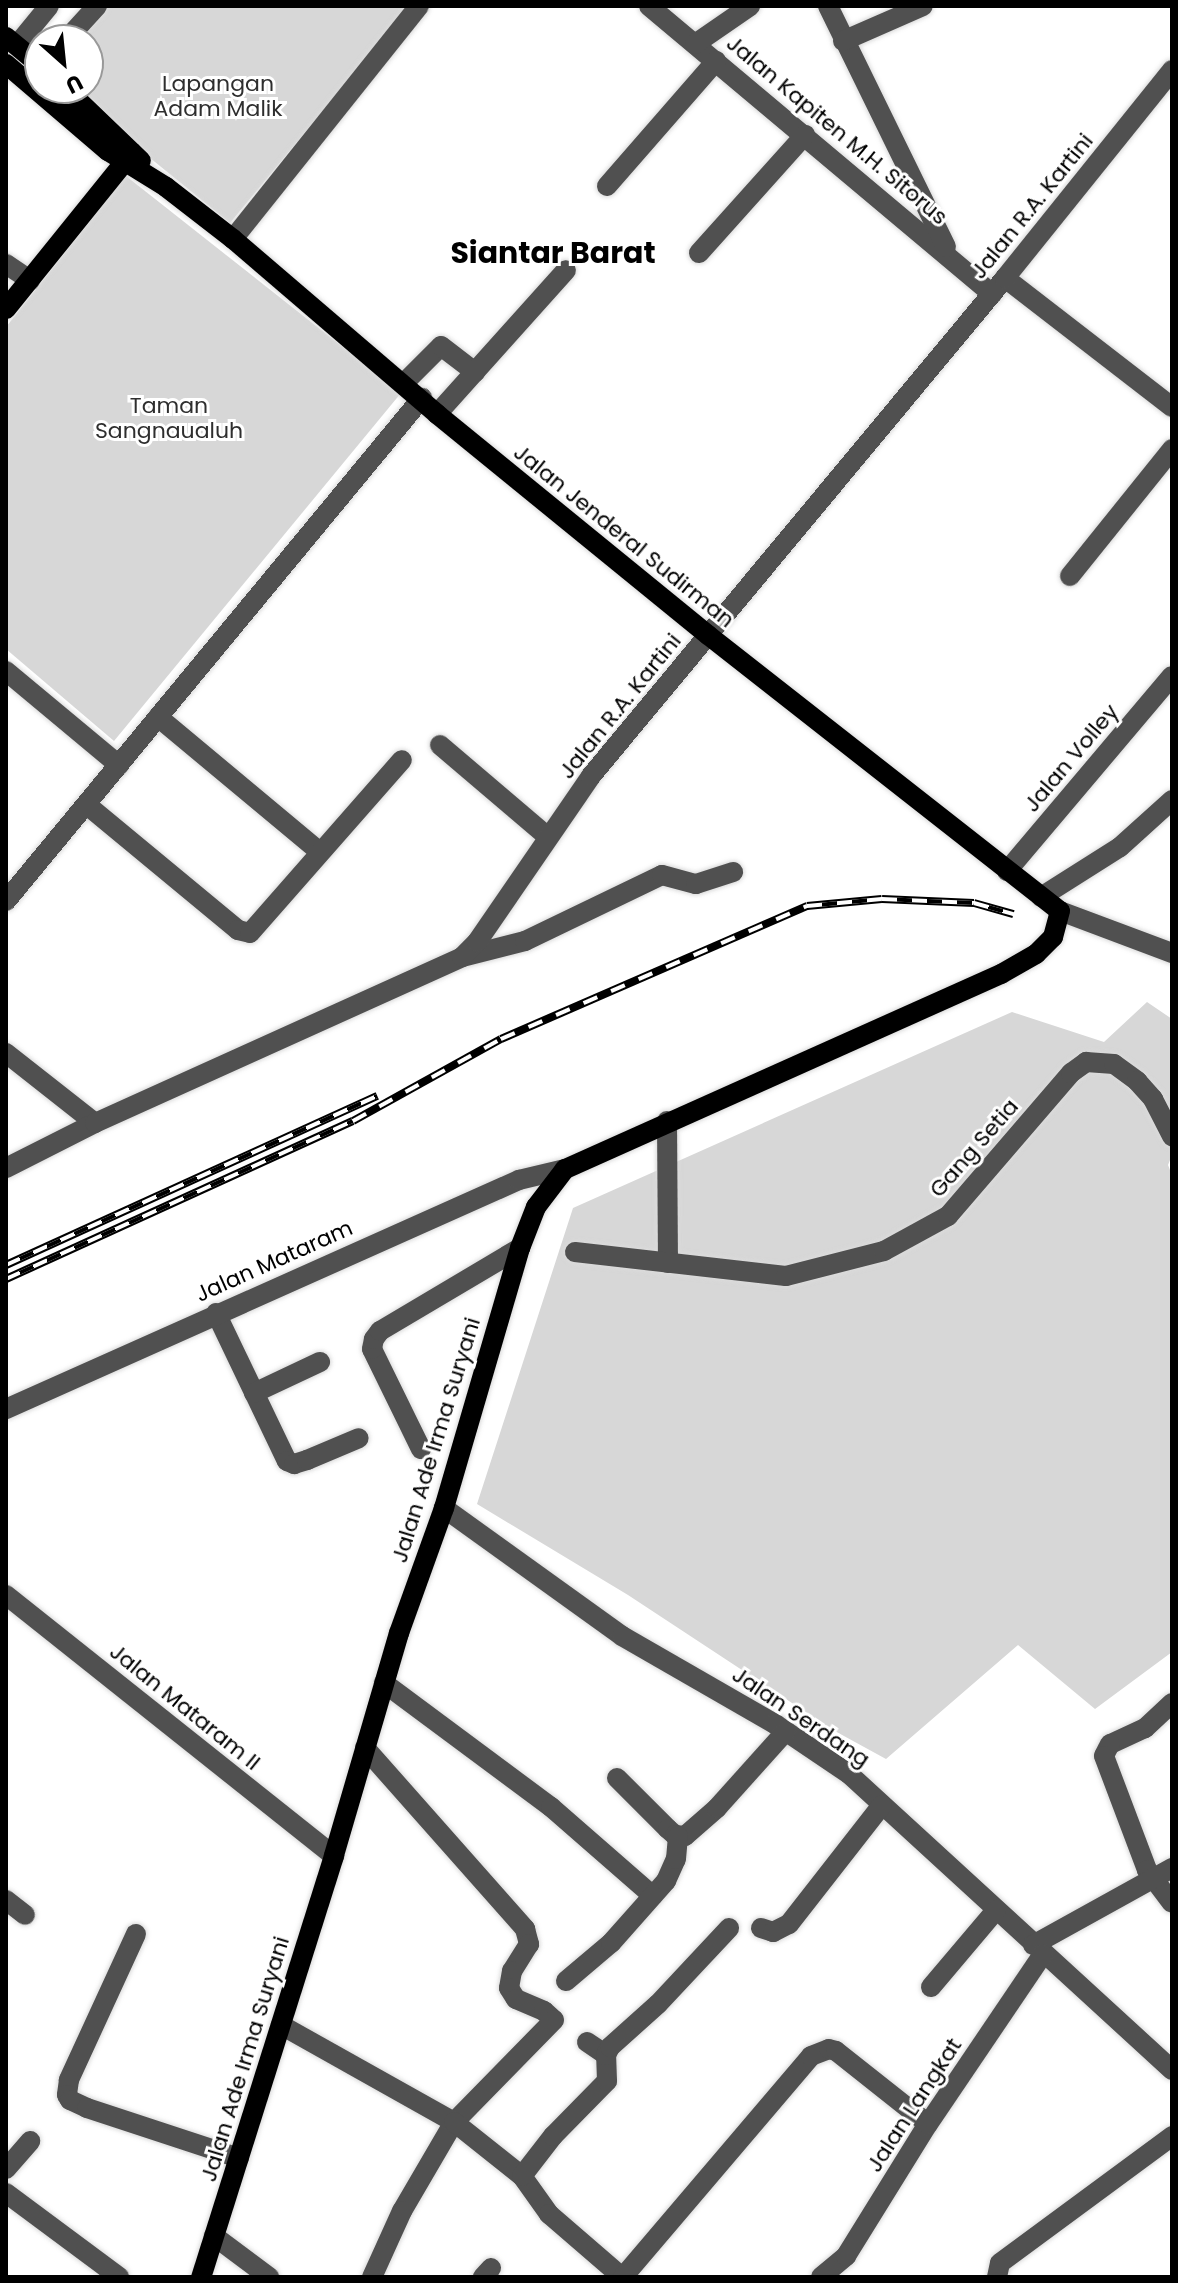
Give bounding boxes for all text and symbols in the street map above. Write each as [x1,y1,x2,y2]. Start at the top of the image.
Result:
north arrow [24,24,104,104]
street label: Jalan Kapiten M.H. Sitorus [721,30,953,230]
text: U [60,67,88,101]
park label: Lapangan Adam Malik [153,70,283,122]
street label: Jalan R.A. Kartini [965,128,1099,284]
district label: Siantar Barat [450,235,656,271]
park label: Taman Sangnaualuh [95,392,243,444]
street label: Jalan Jenderal Sudirman [508,439,740,633]
street label: Jalan R.A. Kartini [553,628,687,784]
street label: Jalan Volley [1018,699,1124,817]
street label: Gang Setia [924,1093,1024,1203]
street label: Jalan Mataram [191,1215,357,1307]
street label: Jalan Ade Irma Suryani [386,1314,486,1566]
street label: Jalan Mataram II [104,1638,266,1776]
street label: Jalan Serdang [727,1661,875,1773]
street label: Jalan Ade Irma Suryani [195,1933,295,2185]
street label: Jalan Langkat [861,2033,967,2177]

